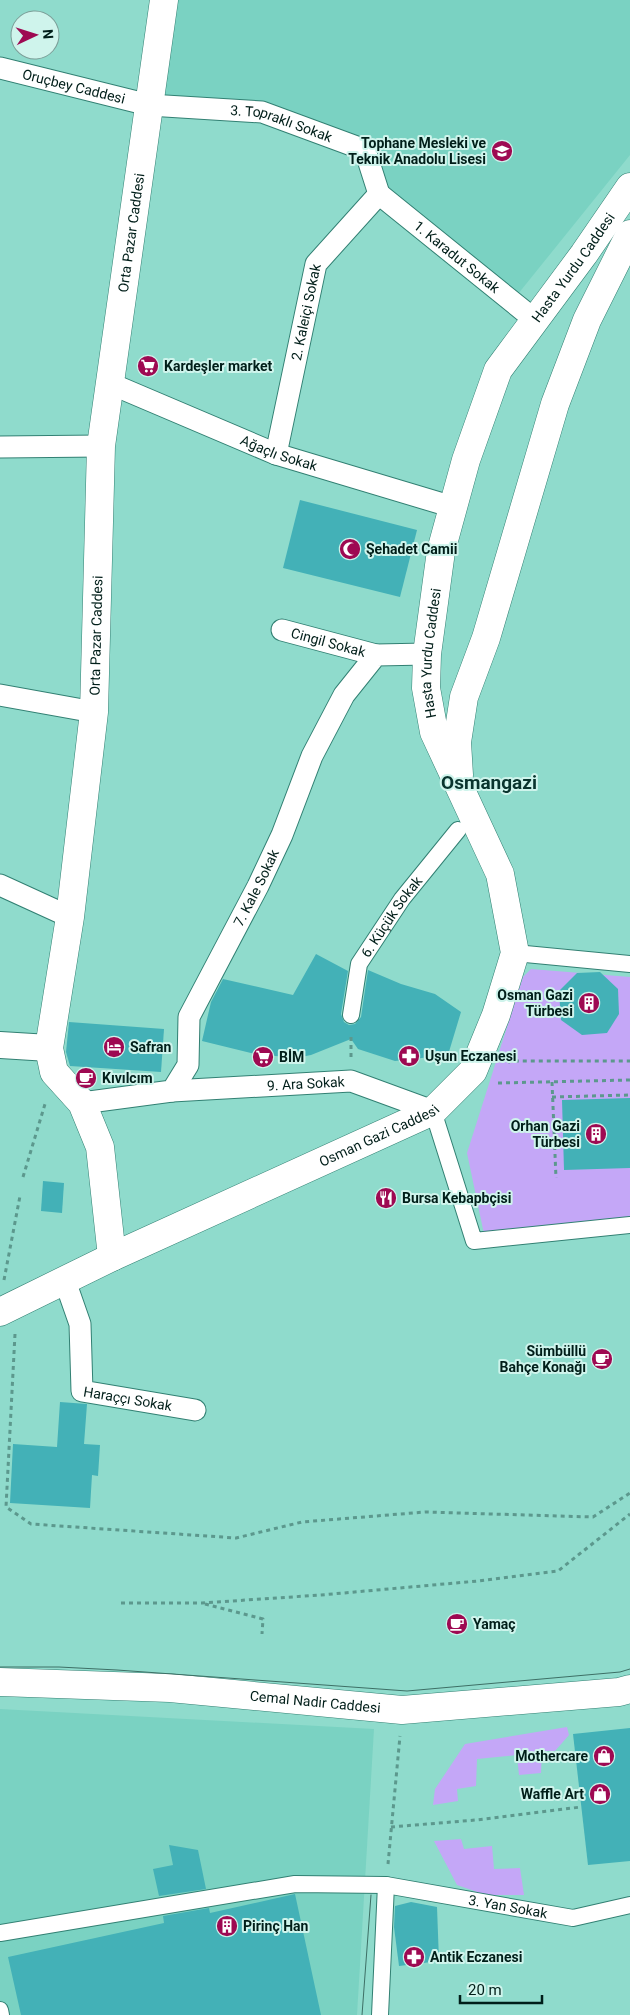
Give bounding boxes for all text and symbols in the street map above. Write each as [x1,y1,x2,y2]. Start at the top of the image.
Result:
north arrow [10,10,60,60]
text: N [40,29,56,40]
street label: Oruçbey Caddesi [21,66,127,107]
street label: 3. Topraklı Sokak [230,102,335,146]
place label: Tophane Mesleki ve Teknik Anadolu Lisesi [348,135,486,167]
school or university icon: Tophane Mesleki ve Teknik Anadolu Lisesi [490,139,514,163]
street label: Orta Pazar Caddesi [115,172,147,293]
street label: Hasta Yurdu Caddesi [528,210,618,325]
street label: 1. Karadut Sokak [411,217,504,297]
street label: 2. Kaleiçi Sokak [288,262,324,362]
supermarket icon: Kardeşler market [136,354,160,378]
place label: Kardeşler market [164,358,273,374]
street label: Ağaçlı Sokak [238,432,320,474]
mosque icon: Şehadet Camii [338,537,362,561]
place label: Şehadet Camii [366,541,457,557]
street label: Orta Pazar Caddesi [86,575,106,696]
street label: Hasta Yurdu Caddesi [418,587,444,719]
street label: Cingil Sokak [289,625,368,660]
district label: Osmangazi [441,771,537,794]
street label: 7. Kale Sokak [230,846,282,929]
street label: 6. Küçük Sokak [358,872,426,960]
place label: Osman Gazi Türbesi [497,987,573,1019]
building icon: Osman Gazi Türbesi [577,991,601,1015]
hotel icon: Safran [102,1035,126,1059]
place label: Safran [130,1039,172,1055]
pharmacy icon: Uşun Eczanesi [397,1044,421,1068]
supermarket icon: BİM [251,1045,275,1069]
place label: Uşun Eczanesi [425,1048,517,1064]
place label: BİM [279,1049,304,1065]
cafe icon: Kıvılcım [74,1066,98,1090]
place label: Kıvılcım [102,1070,153,1086]
street label: 9. Ara Sokak [266,1073,346,1094]
street label: Osman Gazi Caddesi [317,1102,442,1170]
place label: Orhan Gazi Türbesi [511,1118,580,1150]
building icon: Orhan Gazi Türbesi [584,1122,608,1146]
restaurant icon: Bursa Kebapbçisi [374,1186,398,1210]
place label: Bursa Kebapbçisi [402,1190,511,1206]
place label: Sümbüllü Bahçe Konağı [500,1343,586,1375]
cafe icon: Sümbüllü Bahçe Konağı [590,1347,614,1371]
street label: Haraççı Sokak [82,1383,174,1414]
cafe icon: Yamaç [445,1612,469,1636]
place label: Yamaç [473,1616,516,1632]
street label: Cemal Nadir Caddesi [249,1688,381,1716]
shop icon: Mothercare [592,1744,616,1768]
place label: Mothercare [515,1748,588,1764]
shop icon: Waffle Art [588,1782,612,1806]
place label: Waffle Art [521,1786,584,1802]
street label: 3. Yan Sokak [467,1892,550,1922]
building icon: Pirinç Han [215,1914,239,1938]
place label: Pirinç Han [243,1918,309,1934]
pharmacy icon: Antik Eczanesi [402,1945,426,1969]
place label: Antik Eczanesi [430,1949,522,1965]
scale bar [460,1972,542,2004]
text: 20 m [468,1981,502,1999]

